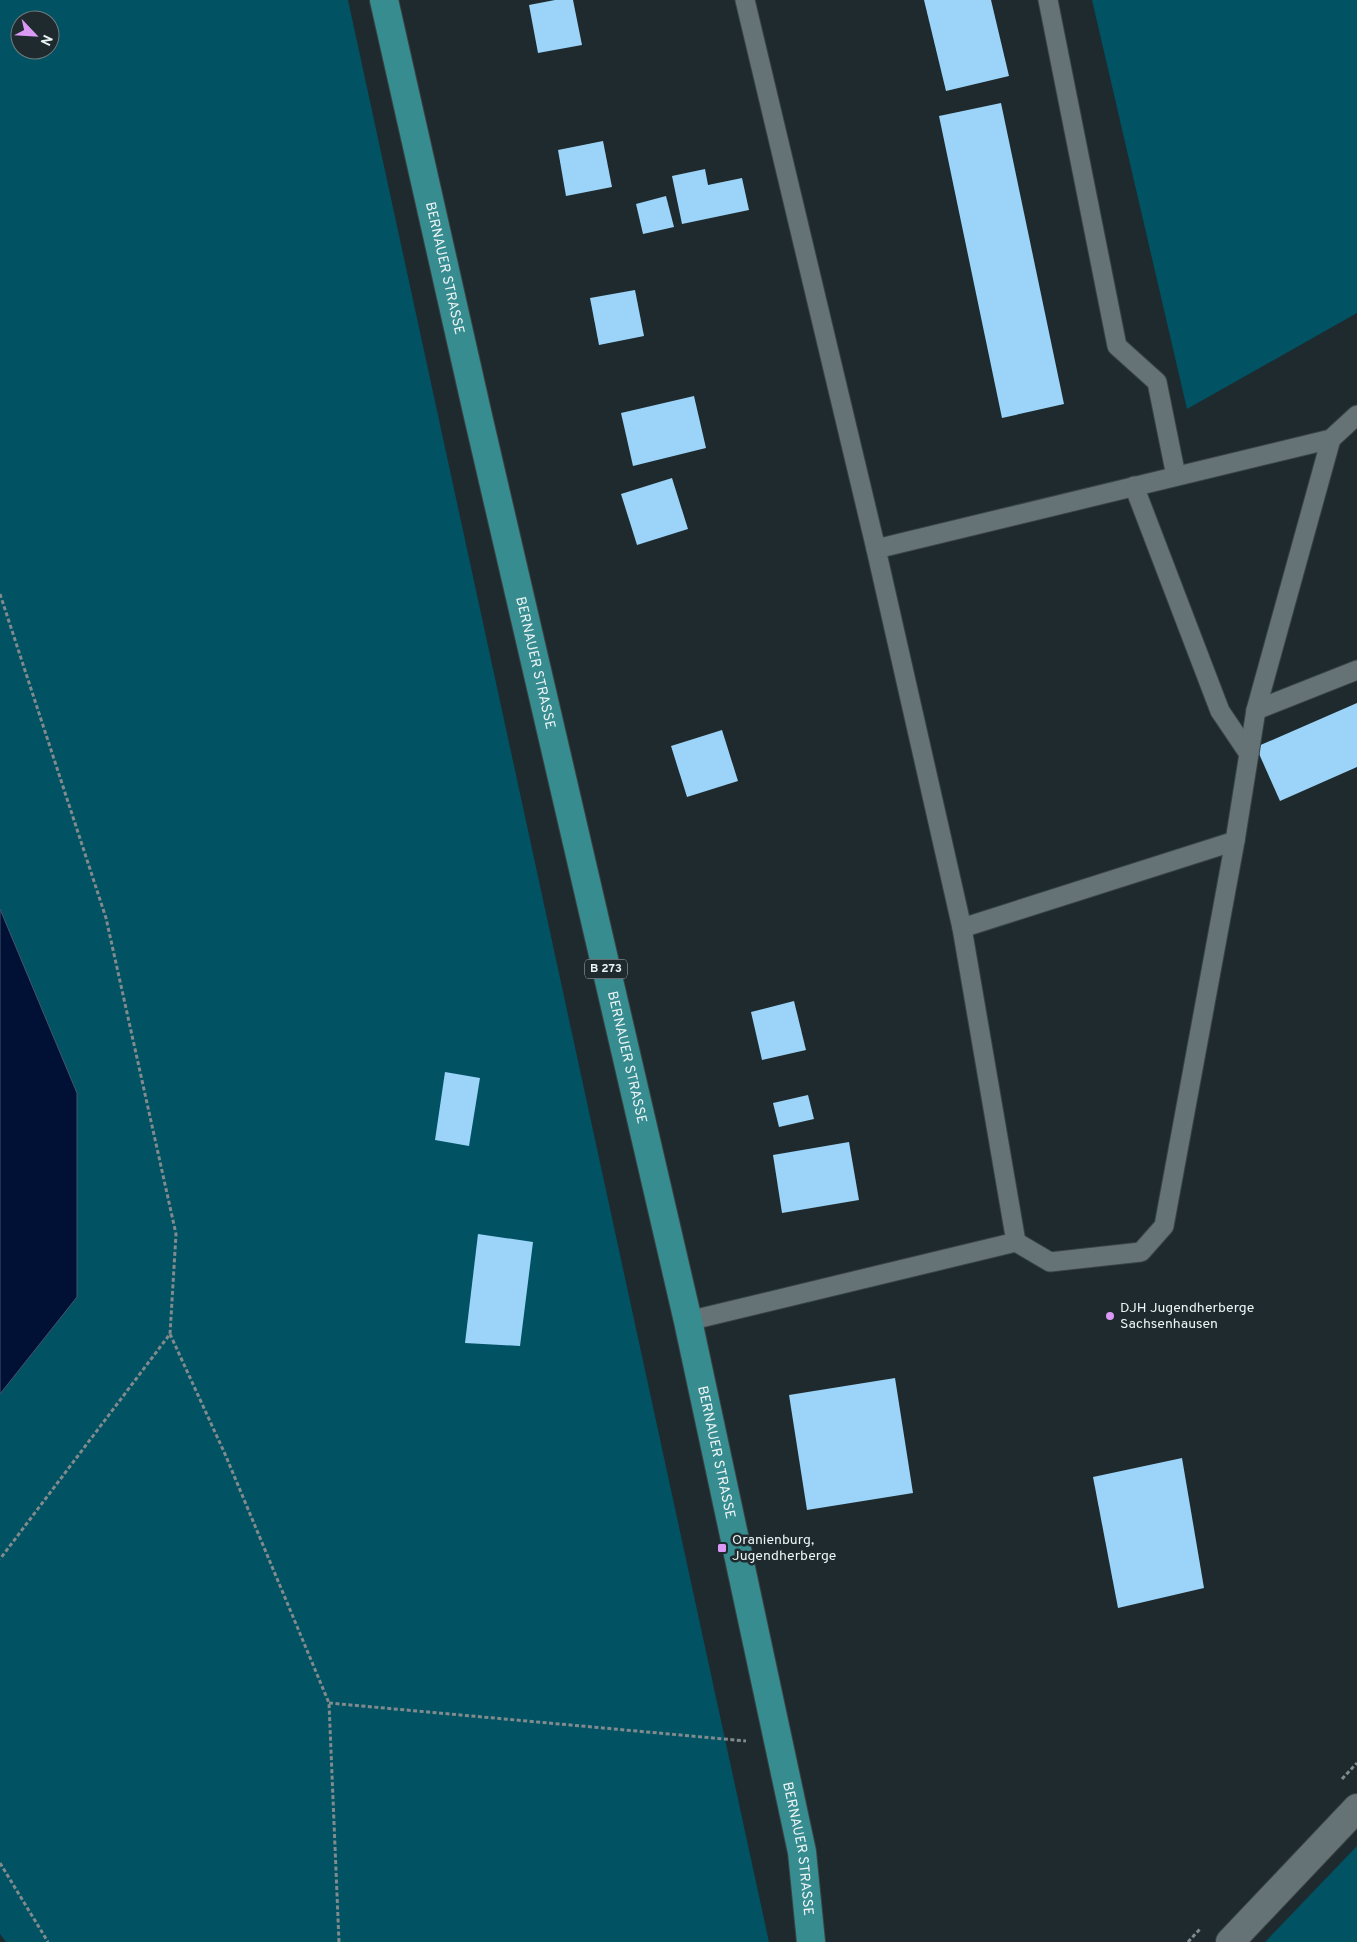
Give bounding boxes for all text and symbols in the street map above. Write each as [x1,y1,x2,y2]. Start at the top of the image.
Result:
north arrow [10,10,60,60]
text: N [36,32,55,48]
street label: BERNAUER STRASSE [421,200,468,336]
street label: BERNAUER STRASSE [512,595,559,731]
road number: B 273 [585,960,627,979]
street label: BERNAUER STRASSE [603,990,650,1125]
place label: DJH Jugendherberge Sachsenhausen [1120,1300,1254,1333]
marker: DJH Jugendherberge Sachsenhausen [1104,1310,1116,1322]
street label: BERNAUER STRASSE [694,1384,739,1520]
place label: Oranienburg, Jugendherberge [732,1532,836,1565]
marker: Oranienburg, Jugendherberge [716,1542,728,1554]
street label: BERNAUER STRASSE [779,1780,817,1917]

